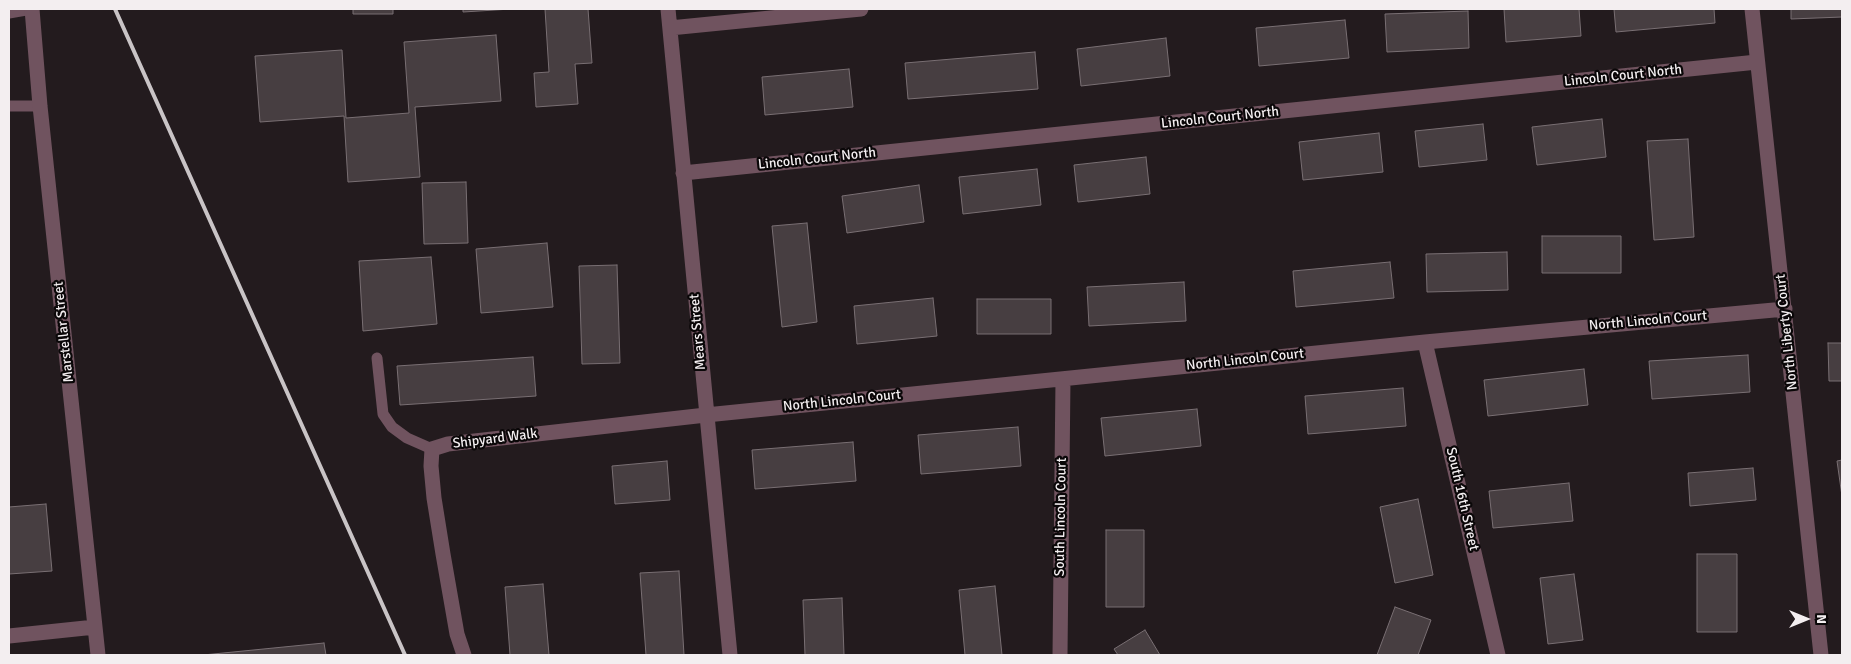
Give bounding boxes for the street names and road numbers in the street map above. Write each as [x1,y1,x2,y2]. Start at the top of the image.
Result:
street label: Lincoln Court North [1563,61,1683,91]
street label: Lincoln Court North [1160,103,1280,133]
street label: Lincoln Court North [757,144,877,174]
street label: North Liberty Court [1773,273,1801,391]
street label: Marstellar Street [50,281,78,383]
street label: Mears Street [686,293,710,371]
street label: North Lincoln Court [1588,307,1708,335]
street label: North Lincoln Court [1185,345,1305,375]
street label: North Lincoln Court [782,386,902,416]
street label: Shipyard Walk [452,425,538,453]
street label: South 16th Street [1442,446,1482,552]
street label: South Lincoln Court [1052,457,1070,577]

